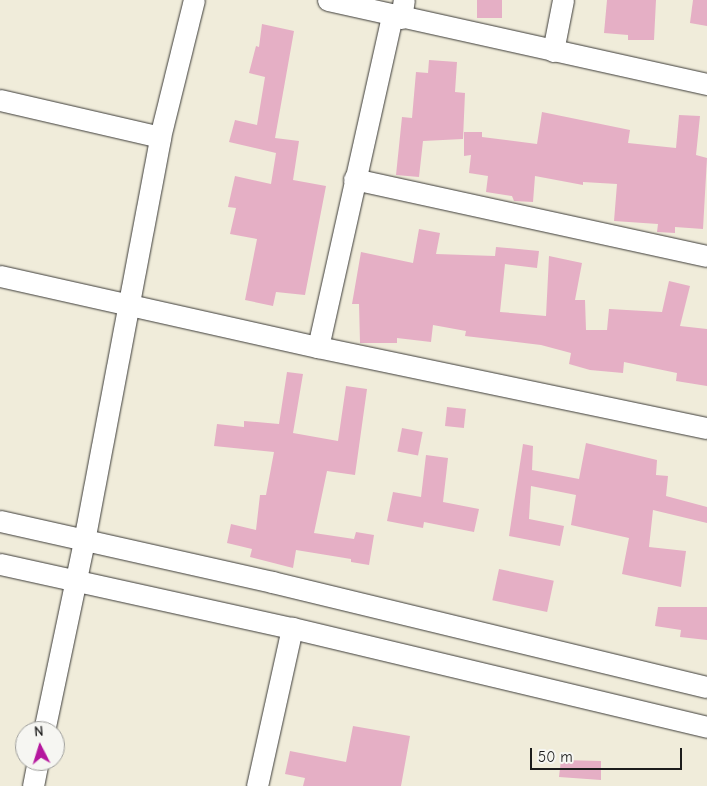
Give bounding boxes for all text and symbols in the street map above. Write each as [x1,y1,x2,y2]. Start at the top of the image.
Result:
north arrow [15,721,65,771]
text: N [33,723,44,740]
scale bar [532,738,684,770]
text: 50 m [538,748,573,766]

